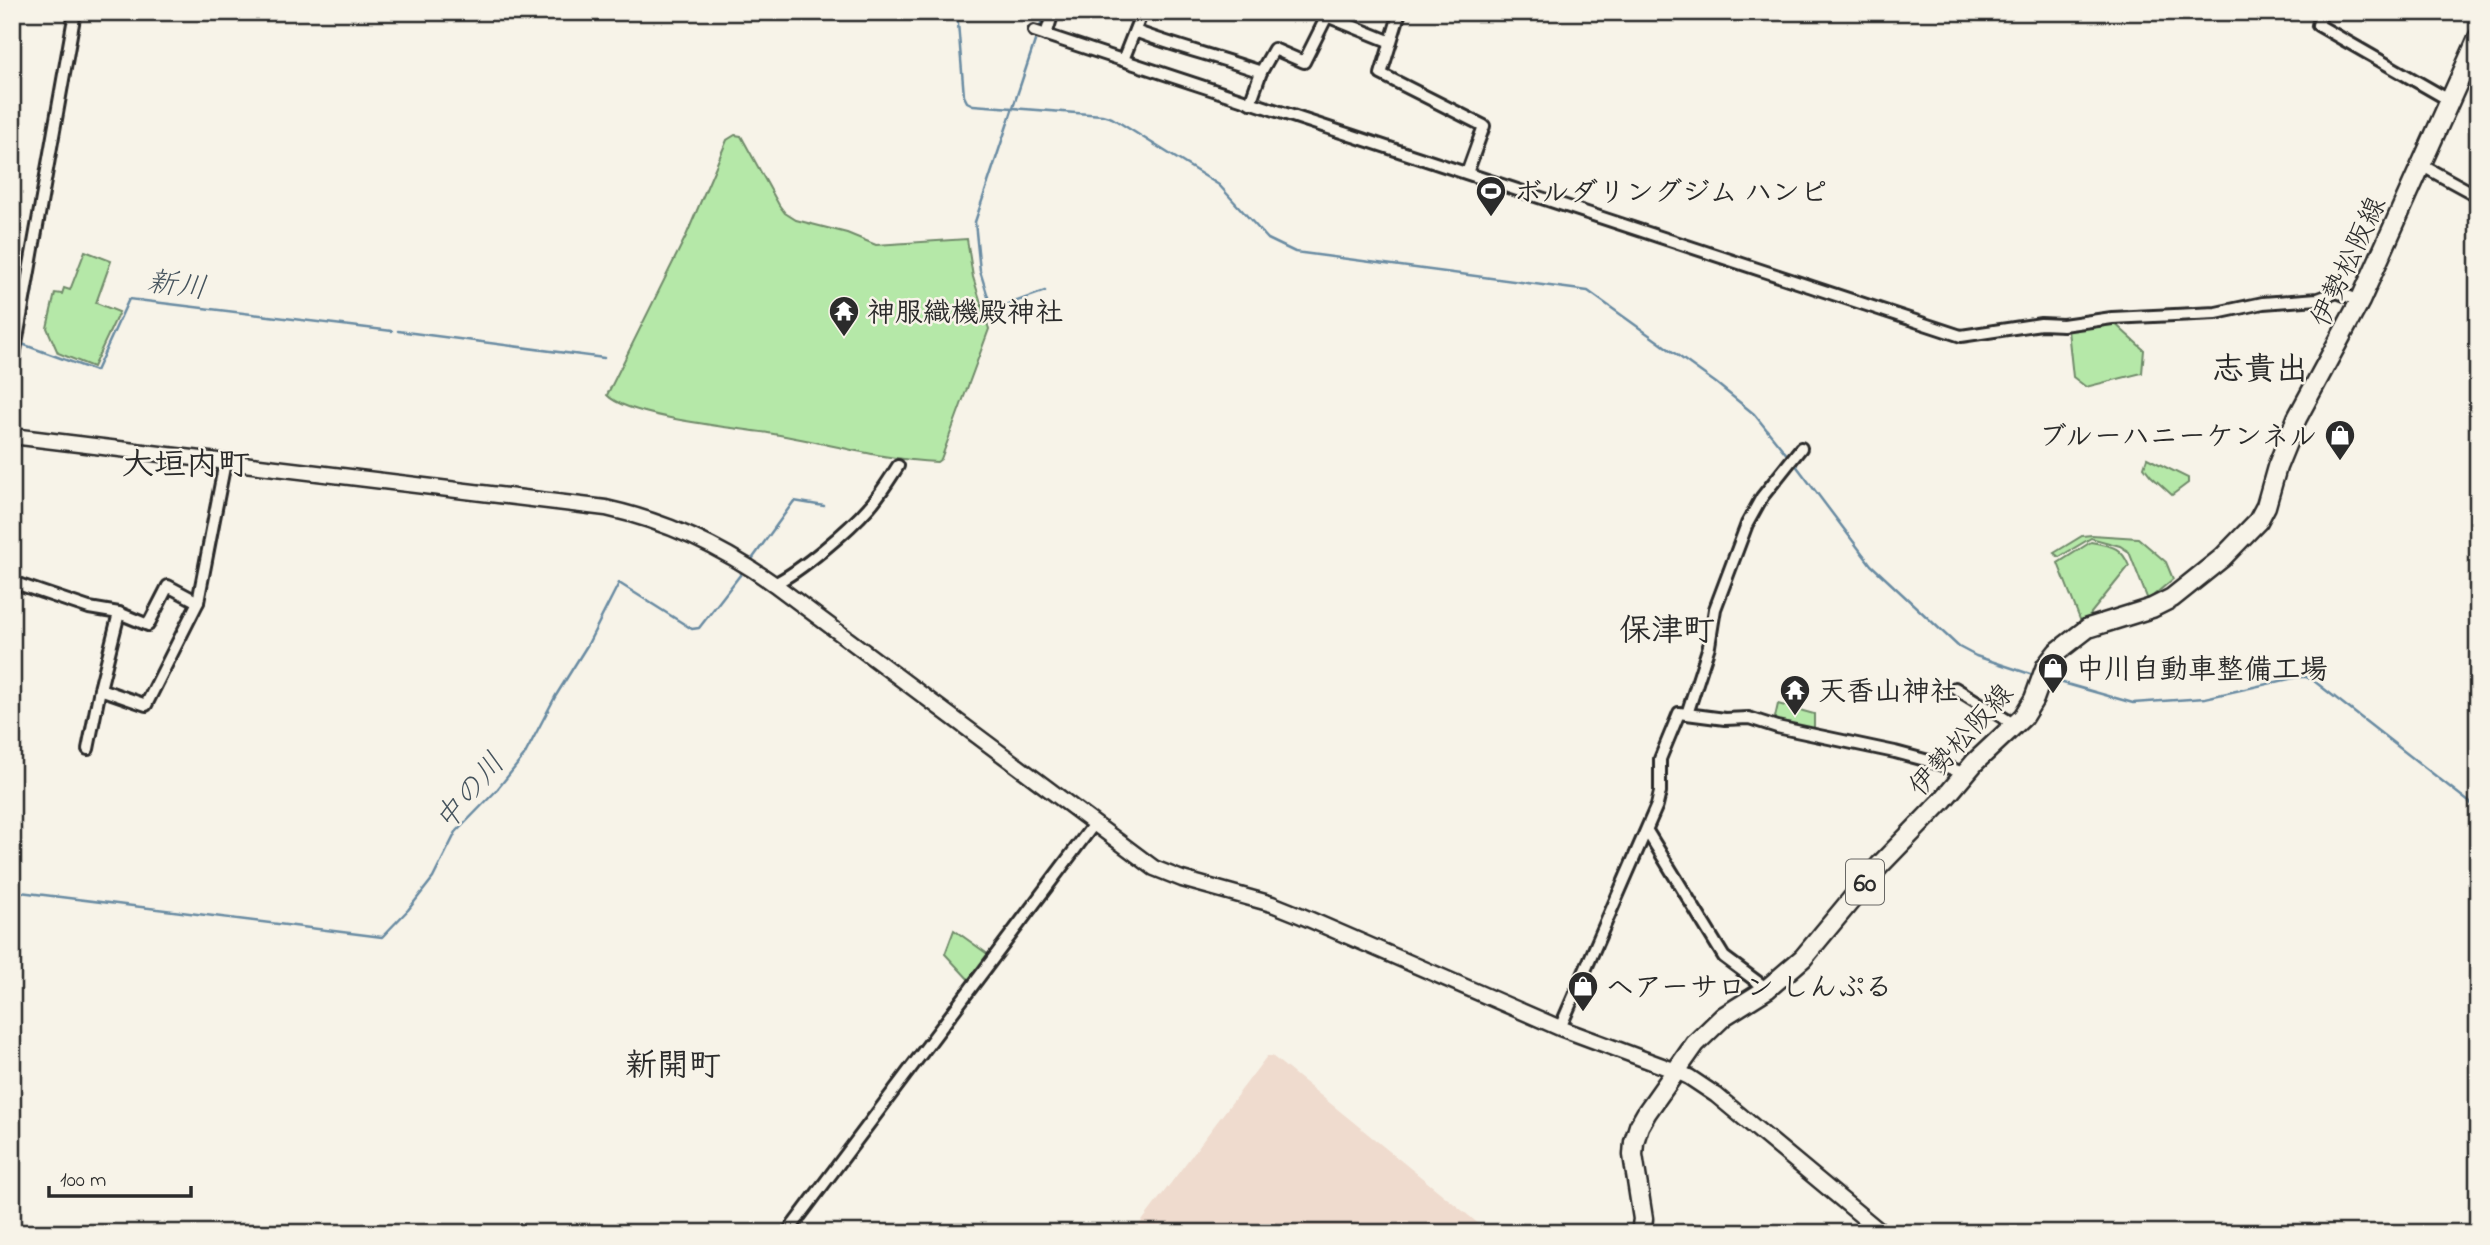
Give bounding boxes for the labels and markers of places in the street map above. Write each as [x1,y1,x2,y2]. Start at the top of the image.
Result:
sports icon: ボルダリングジム ハンピ [1474,174,1508,218]
place label: ボルダリングジム ハンピ [1514,174,1828,215]
temple icon: 神服織機殿神社 [827,294,861,338]
place label: 神服織機殿神社 [867,294,1063,335]
place label: ブルーハニーケンネル [2039,418,2317,459]
shop icon: ブルーハニーケンネル [2323,418,2357,462]
shop icon: 中川自動車整備工場 [2036,651,2070,695]
place label: 中川自動車整備工場 [2076,651,2328,692]
temple icon: 天香山神社 [1778,673,1812,717]
place label: 天香山神社 [1818,673,1958,714]
shop icon: ヘアーサロン しんぷる [1566,969,1600,1013]
place label: ヘアーサロン しんぷる [1606,969,1893,1010]

